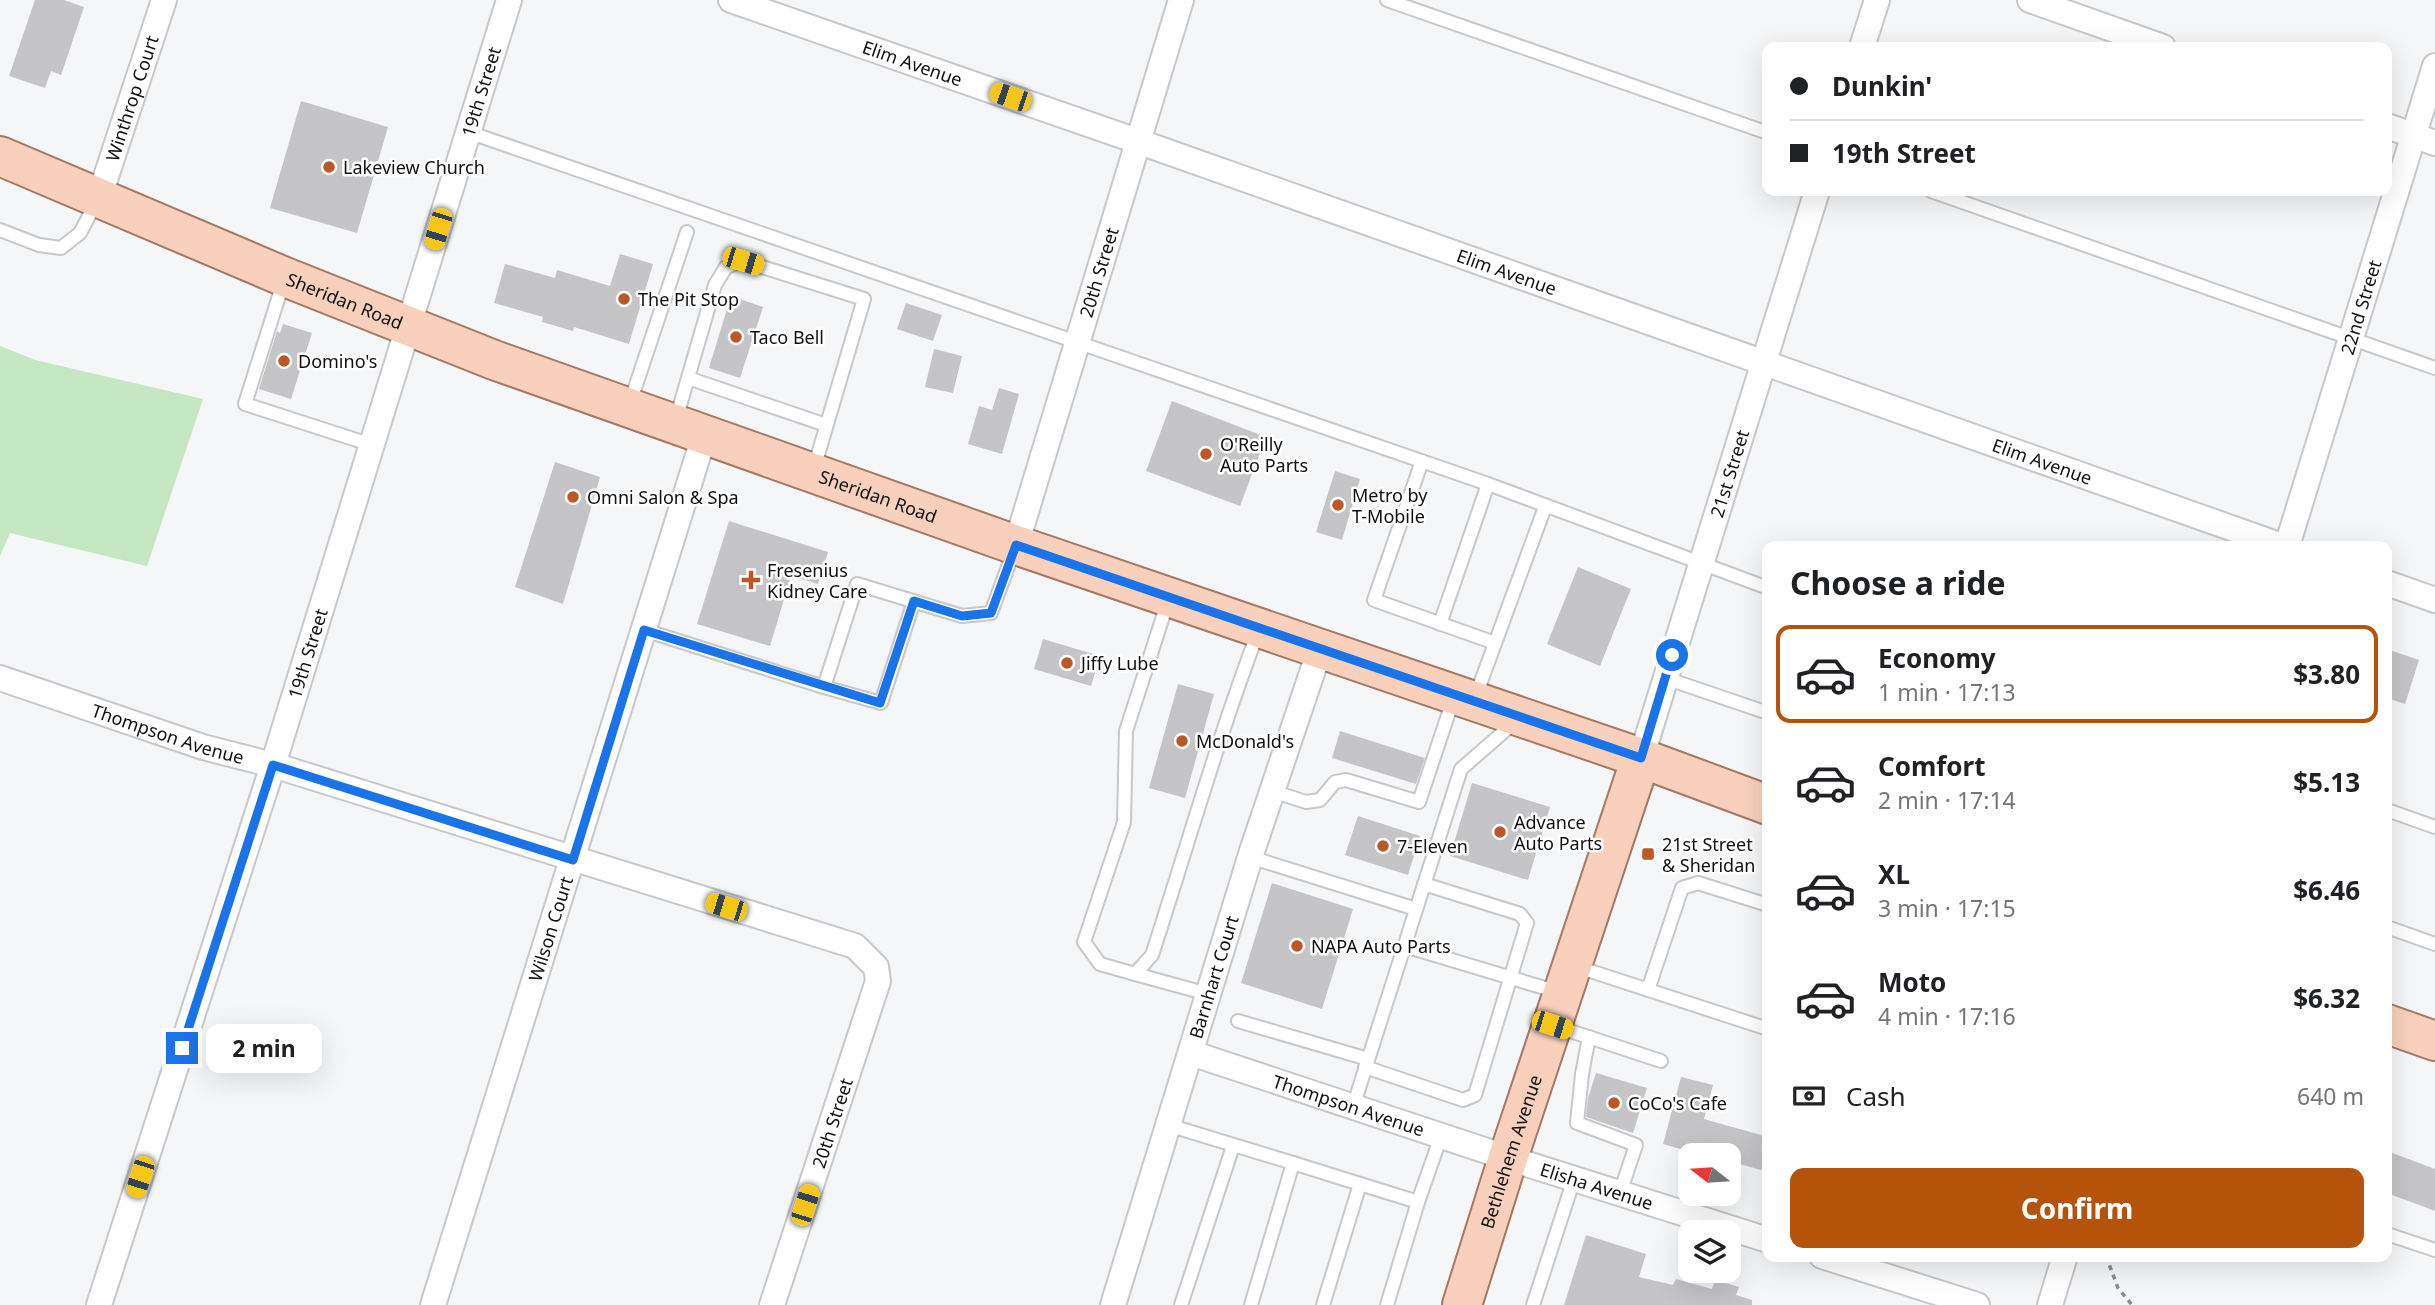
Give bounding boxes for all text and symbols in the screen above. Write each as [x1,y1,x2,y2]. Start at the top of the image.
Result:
street label: Winthrop Court [100,32,164,164]
street label: Elim Avenue [859,35,965,91]
street label: 19th Street [456,43,506,140]
text: Dunkin' [1832,68,1932,104]
car [987,80,1034,114]
text: 19th Street [1832,135,1976,171]
place label: Lakeview Church [343,155,485,179]
marker: Lakeview Church [321,159,337,175]
car [422,206,455,252]
street label: 20th Street [1074,224,1124,320]
street label: Elim Avenue [1454,243,1560,300]
car [720,245,767,277]
street label: 22nd Street [2335,256,2387,357]
street label: Sheridan Road [283,267,407,335]
place label: The Pit Stop [638,287,739,311]
marker: The Pit Stop [616,291,632,307]
place label: Taco Bell [750,325,824,349]
marker: Taco Bell [728,329,744,345]
place label: Domino's [298,349,377,373]
marker: Domino's [276,353,292,369]
street label: 21st Street [1704,426,1754,520]
place label: O'Reilly Auto Parts [1220,432,1308,477]
street label: Elim Avenue [1989,433,2095,490]
marker: O'Reilly Auto Parts [1198,446,1214,462]
street label: Sheridan Road [816,464,940,528]
place label: Metro by T-Mobile [1352,483,1428,528]
place label: Omni Salon & Spa [587,485,739,509]
marker: Omni Salon & Spa [565,489,581,505]
marker: Metro by T-Mobile [1330,497,1346,513]
place label: Fresenius Kidney Care [767,558,867,603]
text: Choose a ride [1790,561,2006,604]
marker: Fresenius Kidney Care [741,570,761,590]
street label: 19th Street [282,605,333,702]
route start [1656,639,1688,671]
text: Economy [1878,640,1996,676]
icon: car [1794,643,1857,706]
place label: Jiffy Lube [1079,651,1159,675]
marker: Jiffy Lube [1059,655,1075,671]
text: $3.80 [2293,656,2360,692]
text: 1 min · 17:13 [1878,676,2016,708]
street label: Thompson Avenue [89,698,247,769]
place label: McDonald's [1196,729,1294,753]
marker: McDonald's [1174,733,1190,749]
text: Comfort [1878,748,1986,784]
icon: car [1794,751,1857,814]
text: $5.13 [2293,764,2360,800]
text: 2 min · 17:14 [1878,784,2016,816]
place label: Advance Auto Parts [1514,810,1602,855]
marker: Advance Auto Parts [1492,824,1508,840]
place label: 21st Street & Sheridan [1662,832,1755,877]
place label: 7-Eleven [1397,834,1468,858]
marker: 7-Eleven [1375,838,1391,854]
marker: 21st Street & Sheridan [1640,846,1656,862]
text: XL [1878,856,1910,892]
icon: car [1794,859,1857,922]
text: $6.46 [2293,872,2360,908]
street label: Wilson Court [523,873,578,984]
car [703,891,750,923]
text: 3 min · 17:15 [1878,892,2016,924]
street label: Barnhart Court [1183,912,1244,1042]
place label: NAPA Auto Parts [1311,934,1451,958]
marker: NAPA Auto Parts [1289,938,1305,954]
text: Moto [1878,964,1946,1000]
icon: car [1794,967,1857,1030]
text: $6.32 [2293,980,2360,1016]
text: 4 min · 17:16 [1878,1000,2016,1032]
car [1529,1009,1576,1041]
callout: 2 min [206,1024,322,1072]
route end [166,1032,198,1064]
text: 2 min [232,1032,296,1064]
street label: Thompson Avenue [1270,1069,1428,1142]
street label: Bethlehem Avenue [1475,1072,1547,1231]
street label: 20th Street [806,1075,858,1171]
icon: cash [1790,1077,1828,1115]
text: Cash [1846,1078,1906,1114]
text: 640 m [2297,1080,2364,1112]
place label: CoCo's Cafe [1628,1091,1727,1115]
marker: CoCo's Cafe [1606,1095,1622,1111]
north arrow [1678,1143,1741,1206]
map controls [1678,1143,1741,1283]
car [124,1154,157,1200]
street label: Elisha Avenue [1537,1157,1656,1215]
button: Confirm [1790,1168,2364,1248]
car [789,1182,822,1228]
button: layers [1678,1220,1741,1283]

